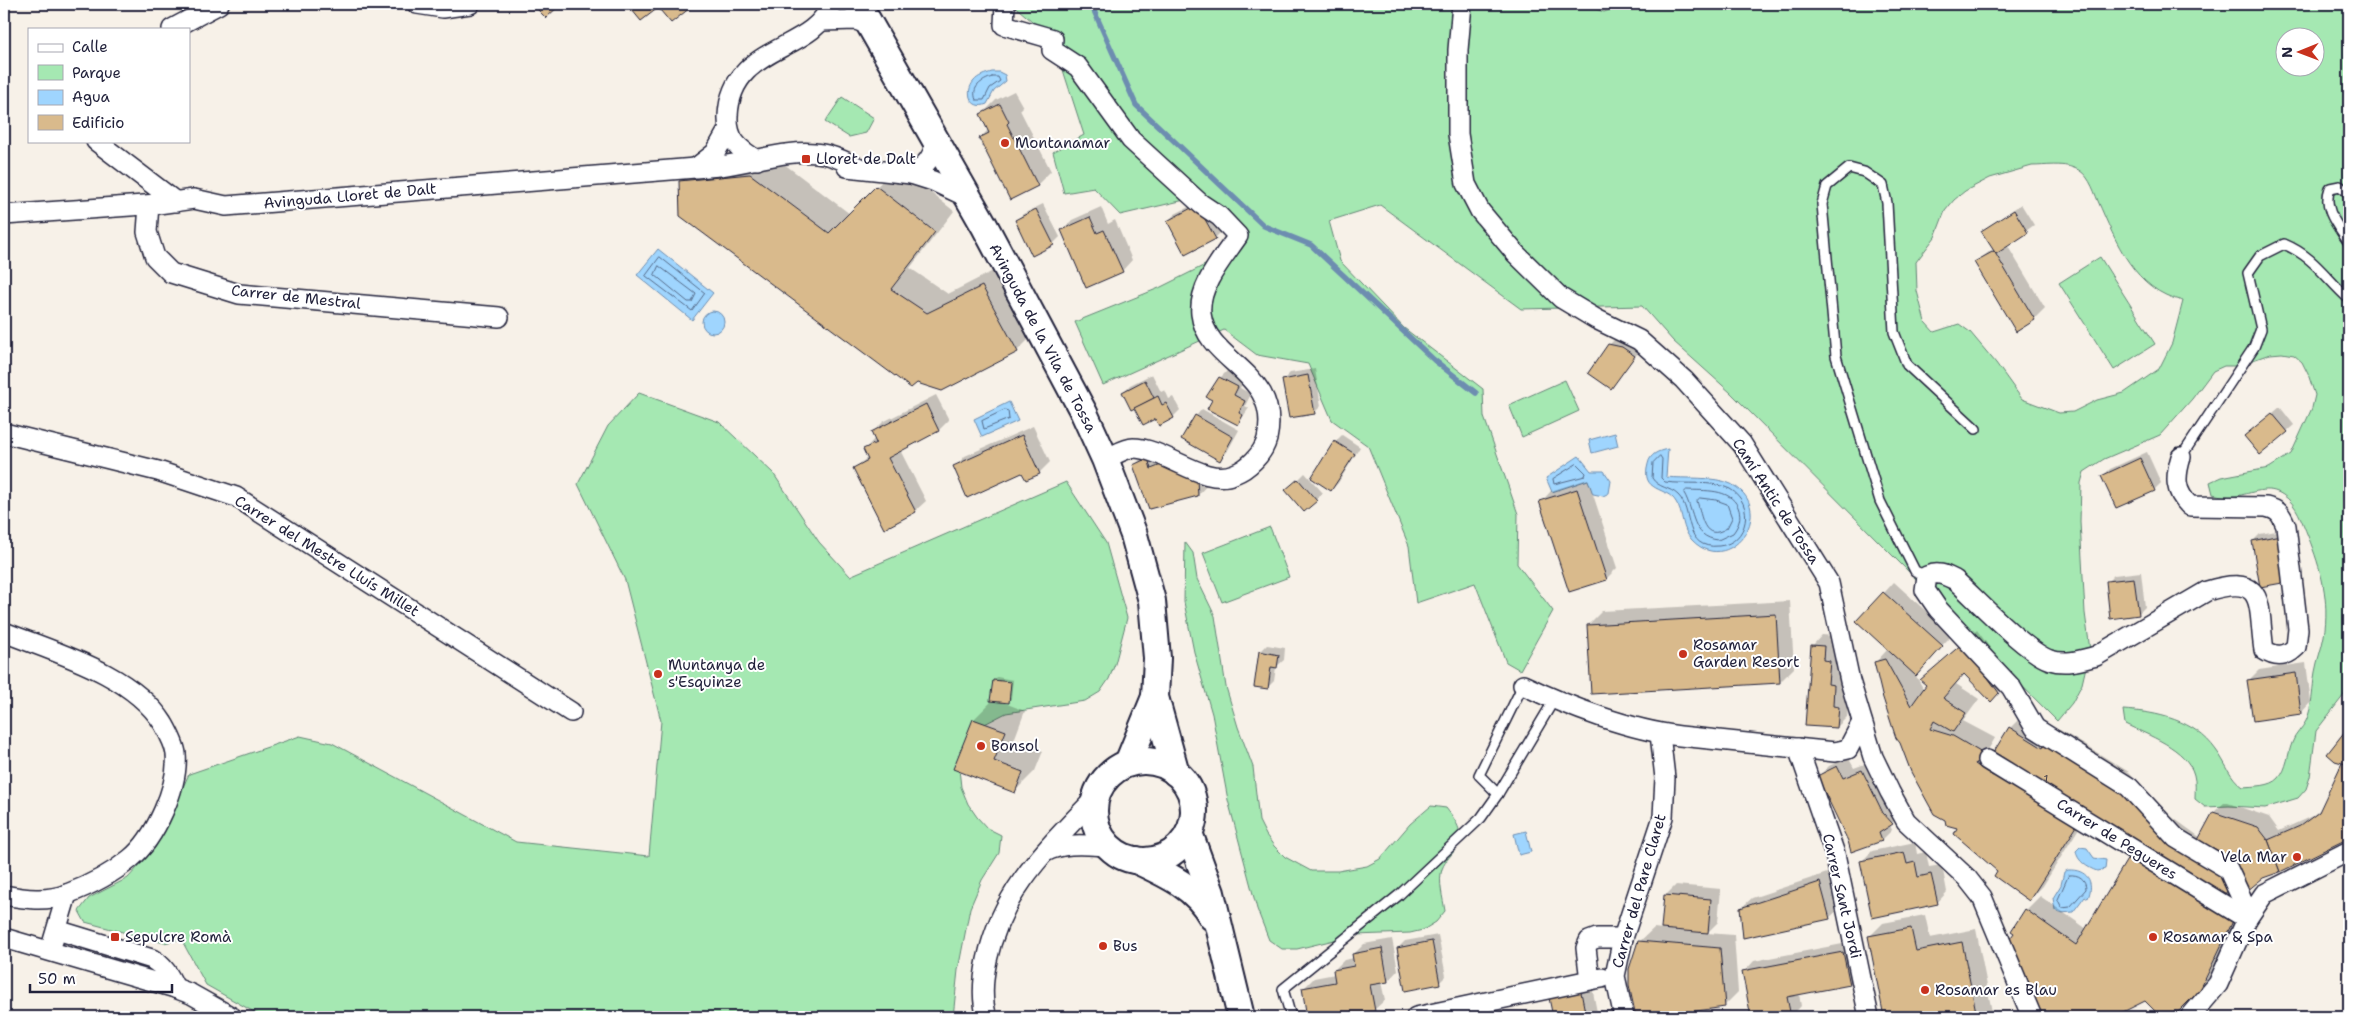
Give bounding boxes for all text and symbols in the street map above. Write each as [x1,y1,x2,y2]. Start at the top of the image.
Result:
legend [28,28,190,142]
north arrow [2276,28,2326,78]
text: Calle [72,37,108,57]
text: N [2278,47,2296,58]
text: Parque [72,63,121,83]
text: Agua [72,87,111,107]
text: Edificio [72,113,124,133]
place label: Montanamar [1015,133,1110,153]
marker: Montanamar [999,137,1011,149]
place label: Lloret de Dalt [816,149,916,169]
marker: Lloret de Dalt [800,153,812,165]
street label: Avinguda Lloret de Dalt [263,178,437,214]
street label: Avinguda de la Vila de Tossa [985,240,1102,437]
street label: Carrer de Mestral [230,280,362,314]
street label: Camí Antic de Tossa [1728,434,1825,568]
street label: Carrer del Mestre Lluís Millet [231,491,423,621]
place label: Rosamar Garden Resort [1693,635,1799,672]
marker: Rosamar Garden Resort [1677,648,1689,660]
place label: Muntanya de s'Esquinze [668,655,765,692]
marker: Muntanya de s'Esquinze [652,668,664,680]
place label: Bonsol [991,736,1039,756]
marker: Bonsol [975,740,987,752]
house number: 1 [2043,771,2049,787]
street label: Carrer de Pegueres [2053,794,2181,884]
street label: Carrer del Pare Claret [1607,812,1671,970]
street label: Carrer Sant Jordi [1818,832,1866,960]
place label: Vela Mar [2220,847,2287,867]
marker: Vela Mar [2291,851,2303,863]
place label: Sepulcre Romà [125,927,232,947]
place label: Rosamar & Spa [2163,927,2273,947]
marker: Sepulcre Romà [109,931,121,943]
marker: Rosamar & Spa [2147,931,2159,943]
place label: Bus [1113,936,1138,956]
marker: Bus [1097,940,1109,952]
scale bar [30,961,172,993]
text: 50 m [38,969,76,989]
place label: Rosamar es Blau [1935,980,2057,1000]
marker: Rosamar es Blau [1919,984,1931,996]

